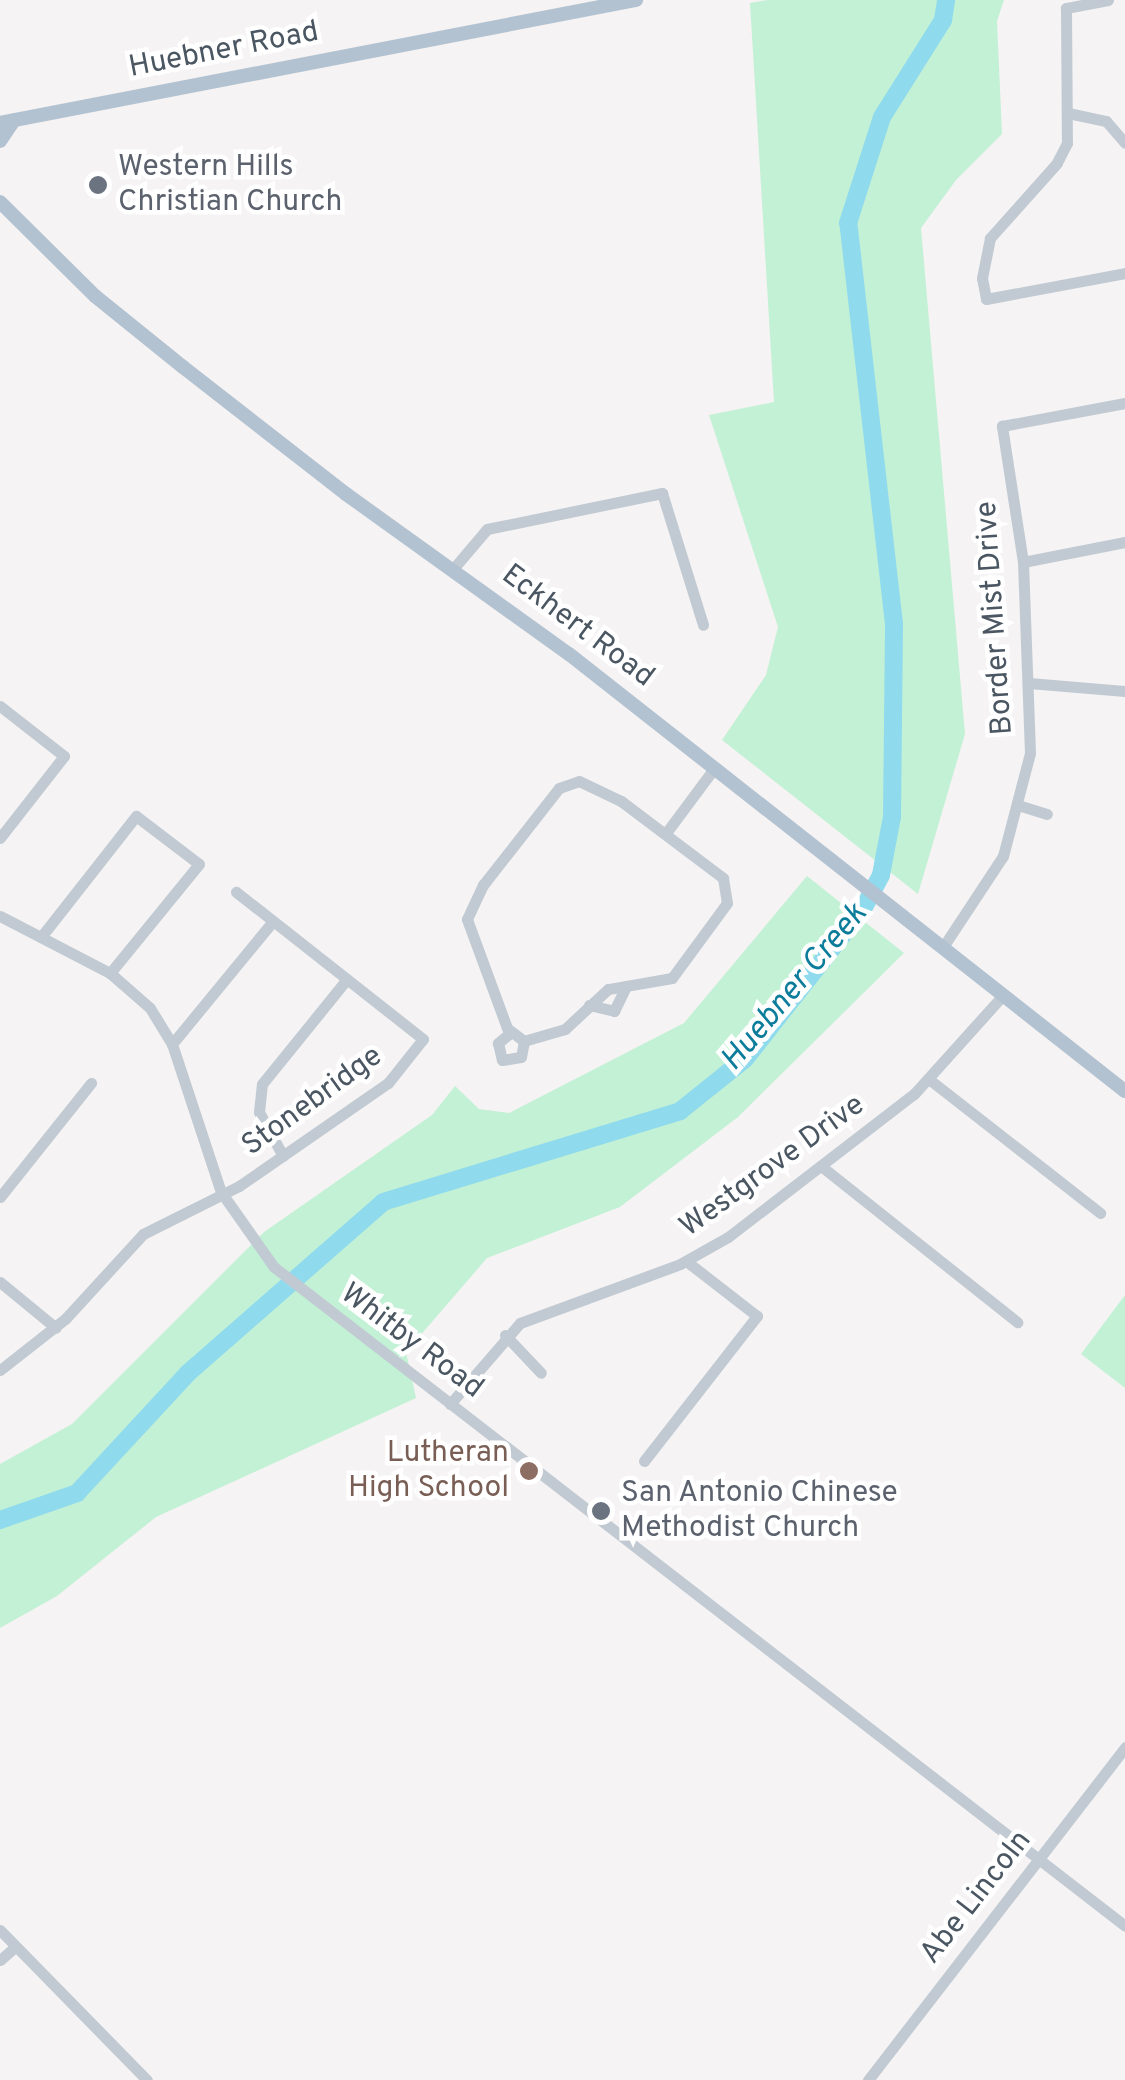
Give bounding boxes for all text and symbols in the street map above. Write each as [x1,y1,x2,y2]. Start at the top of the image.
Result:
street label: Huebner Road [126,15,322,87]
place label: Western Hills Christian Church [118,150,342,220]
marker: Western Hills Christian Church [87,174,109,196]
street label: Border Mist Drive [970,500,1022,736]
street label: Eckhert Road [494,558,660,696]
water label: Huebner Creek [714,896,876,1080]
street label: Stonebridge [236,1039,390,1165]
street label: Westgrove Drive [674,1088,872,1246]
street label: Whitby Road [332,1277,490,1407]
place label: Lutheran High School [348,1436,509,1506]
marker: Lutheran High School [518,1460,540,1482]
place label: San Antonio Chinese Methodist Church [621,1476,899,1546]
marker: San Antonio Chinese Methodist Church [590,1500,612,1522]
street label: Abe Lincoln [914,1824,1040,1972]

